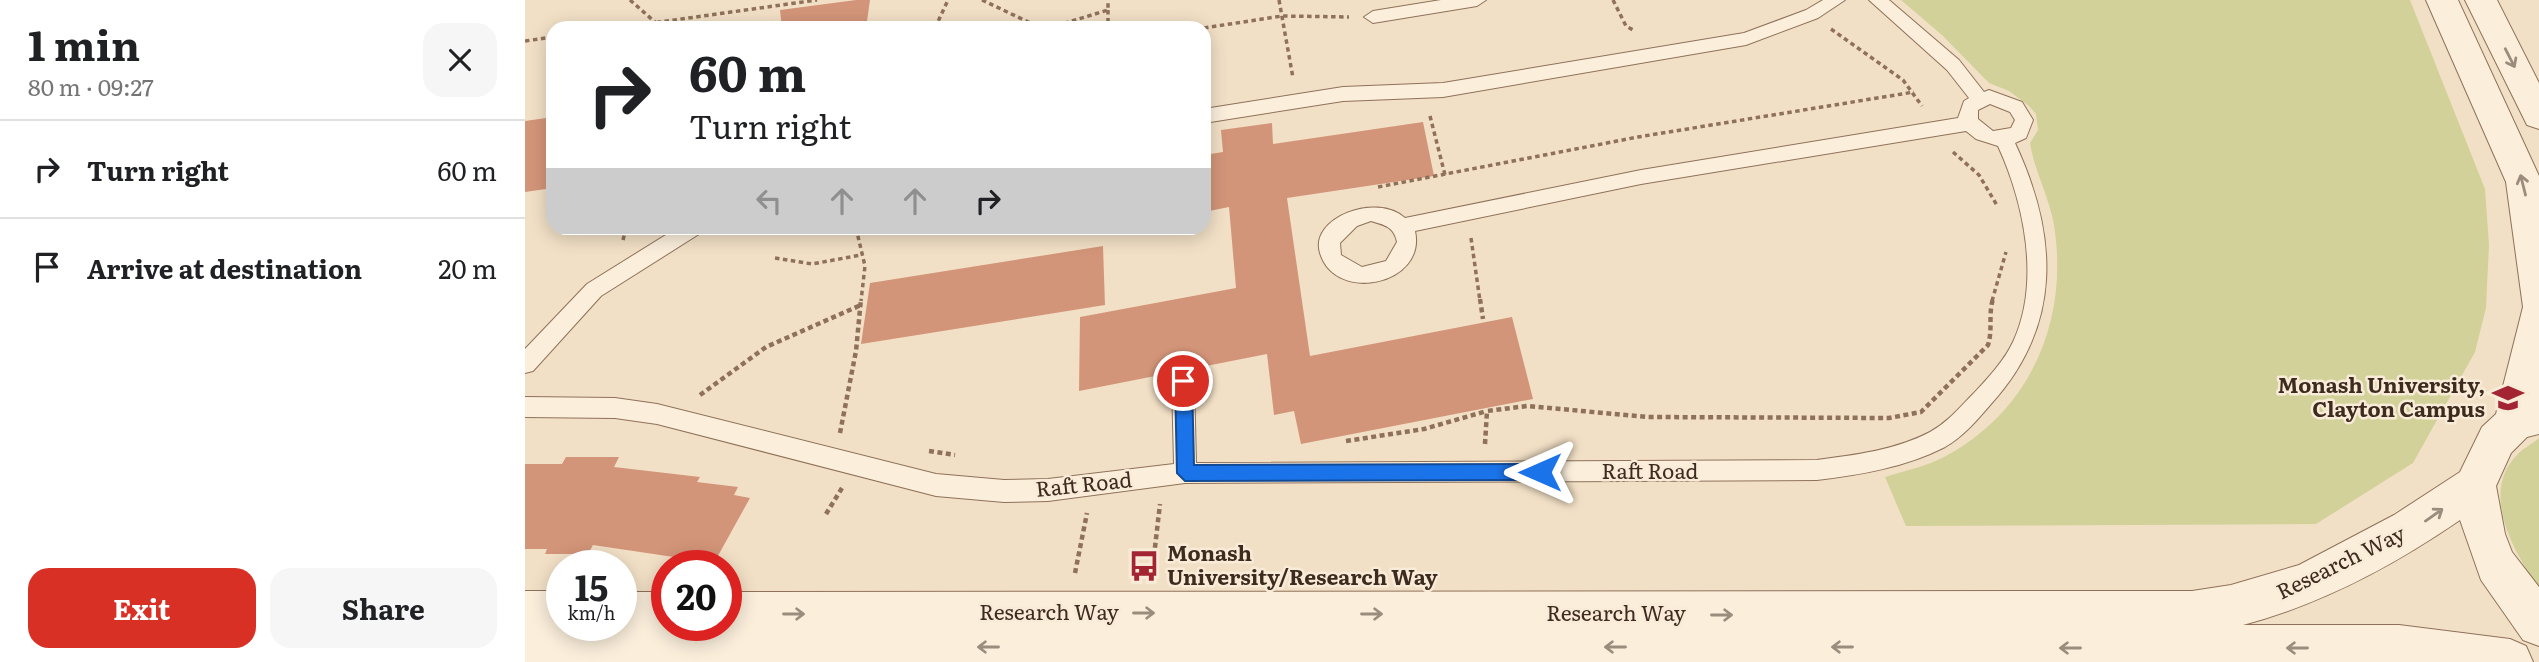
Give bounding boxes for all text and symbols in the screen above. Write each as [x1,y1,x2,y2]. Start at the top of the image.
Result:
text: 1 min [28,12,140,74]
button: close [423,23,497,97]
text: 60 m [689,34,806,107]
one-way arrow [2503,47,2517,68]
icon: right [574,49,665,140]
text: 80 m · 09:27 [28,69,154,103]
text: Turn right [689,101,851,149]
icon: right [28,150,66,188]
text: Turn right [87,150,229,189]
text: 60 m [438,150,497,189]
one-way arrow [2515,174,2529,197]
icon: left [750,182,788,220]
icon: ahead [823,182,861,220]
icon: ahead [896,182,934,220]
icon: right [969,182,1007,220]
icon: arrive [28,248,66,286]
text: Arrive at destination [87,248,362,287]
text: 20 m [438,248,497,287]
pin [1153,351,1213,411]
icon: arrive [1164,362,1202,400]
place label: Monash University, Clayton Campus [2278,368,2485,423]
school or university icon: Monash University, Clayton Campus [2491,381,2525,415]
position arrow [1503,435,1577,509]
street label: Raft Road [1602,454,1699,485]
street label: Raft Road [1034,462,1134,503]
one-way arrow [2424,508,2443,522]
street label: Research Way [2270,516,2410,605]
place label: Monash University/Research Way [1167,536,1438,591]
bus stop icon: Monash University/Research Way [1127,549,1161,583]
speed limit sign: 20 [651,550,742,641]
text: 15 [575,560,608,612]
button: Exit [28,568,256,648]
button: Share [270,568,497,648]
street label: Research Way [979,595,1120,626]
street label: Research Way [1546,596,1687,627]
text: km/h [568,599,615,626]
one-way arrow [1133,606,1156,620]
one-way arrow [783,607,806,621]
one-way arrow [1360,607,1383,621]
one-way arrow [1710,608,1733,622]
one-way arrow [977,640,1000,654]
one-way arrow [1604,640,1627,654]
one-way arrow [1831,640,1854,654]
one-way arrow [2059,641,2082,654]
one-way arrow [2286,641,2309,655]

